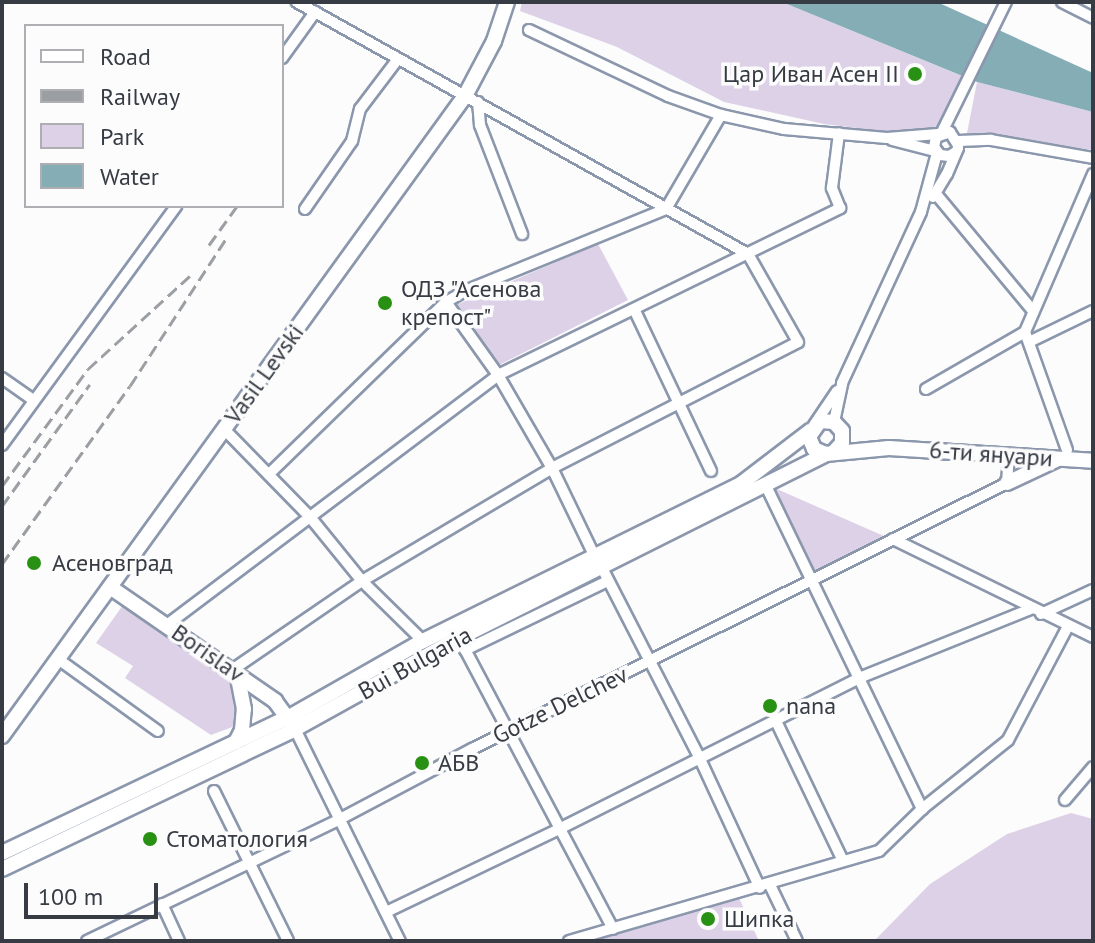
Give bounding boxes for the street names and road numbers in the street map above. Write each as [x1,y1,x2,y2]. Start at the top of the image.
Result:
street label: Vasil Levski [218,318,310,430]
street label: 6-ти януари [928,435,1054,473]
street label: Borislav [166,618,250,688]
street label: Bui Bulgaria [353,620,477,706]
street label: Gotze Delchev [488,660,632,750]

